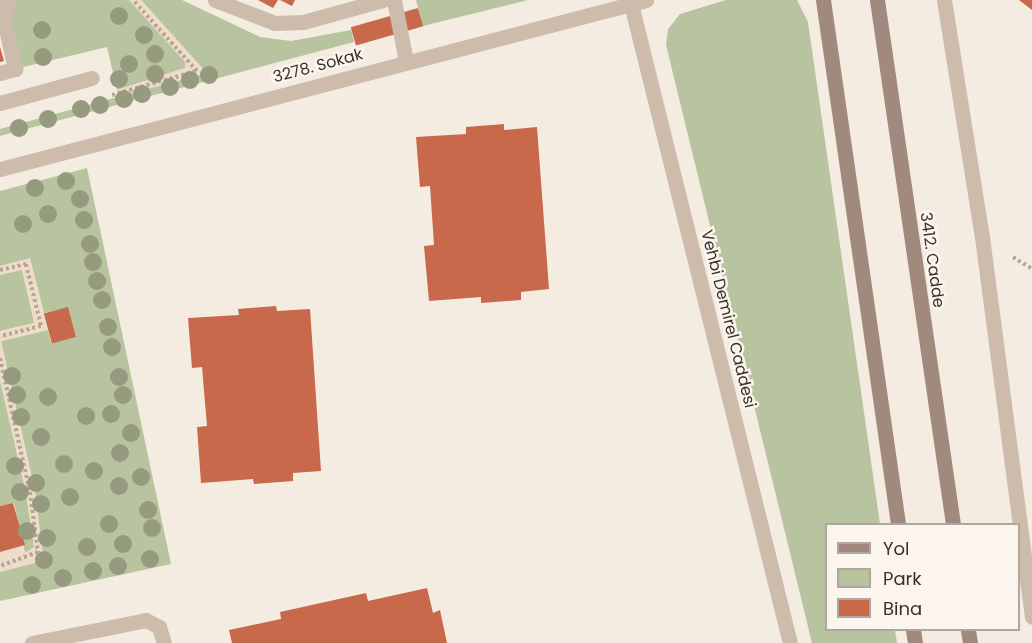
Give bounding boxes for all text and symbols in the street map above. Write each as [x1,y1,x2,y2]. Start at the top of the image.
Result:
street label: 3278. Sokak [271,45,365,87]
street label: 3412. Cadde [916,211,948,309]
street label: Vehbi Demirel Caddesi [697,228,759,410]
legend [825,523,1020,631]
text: Yol [883,536,909,561]
text: Park [883,566,922,591]
text: Bina [883,596,922,621]

